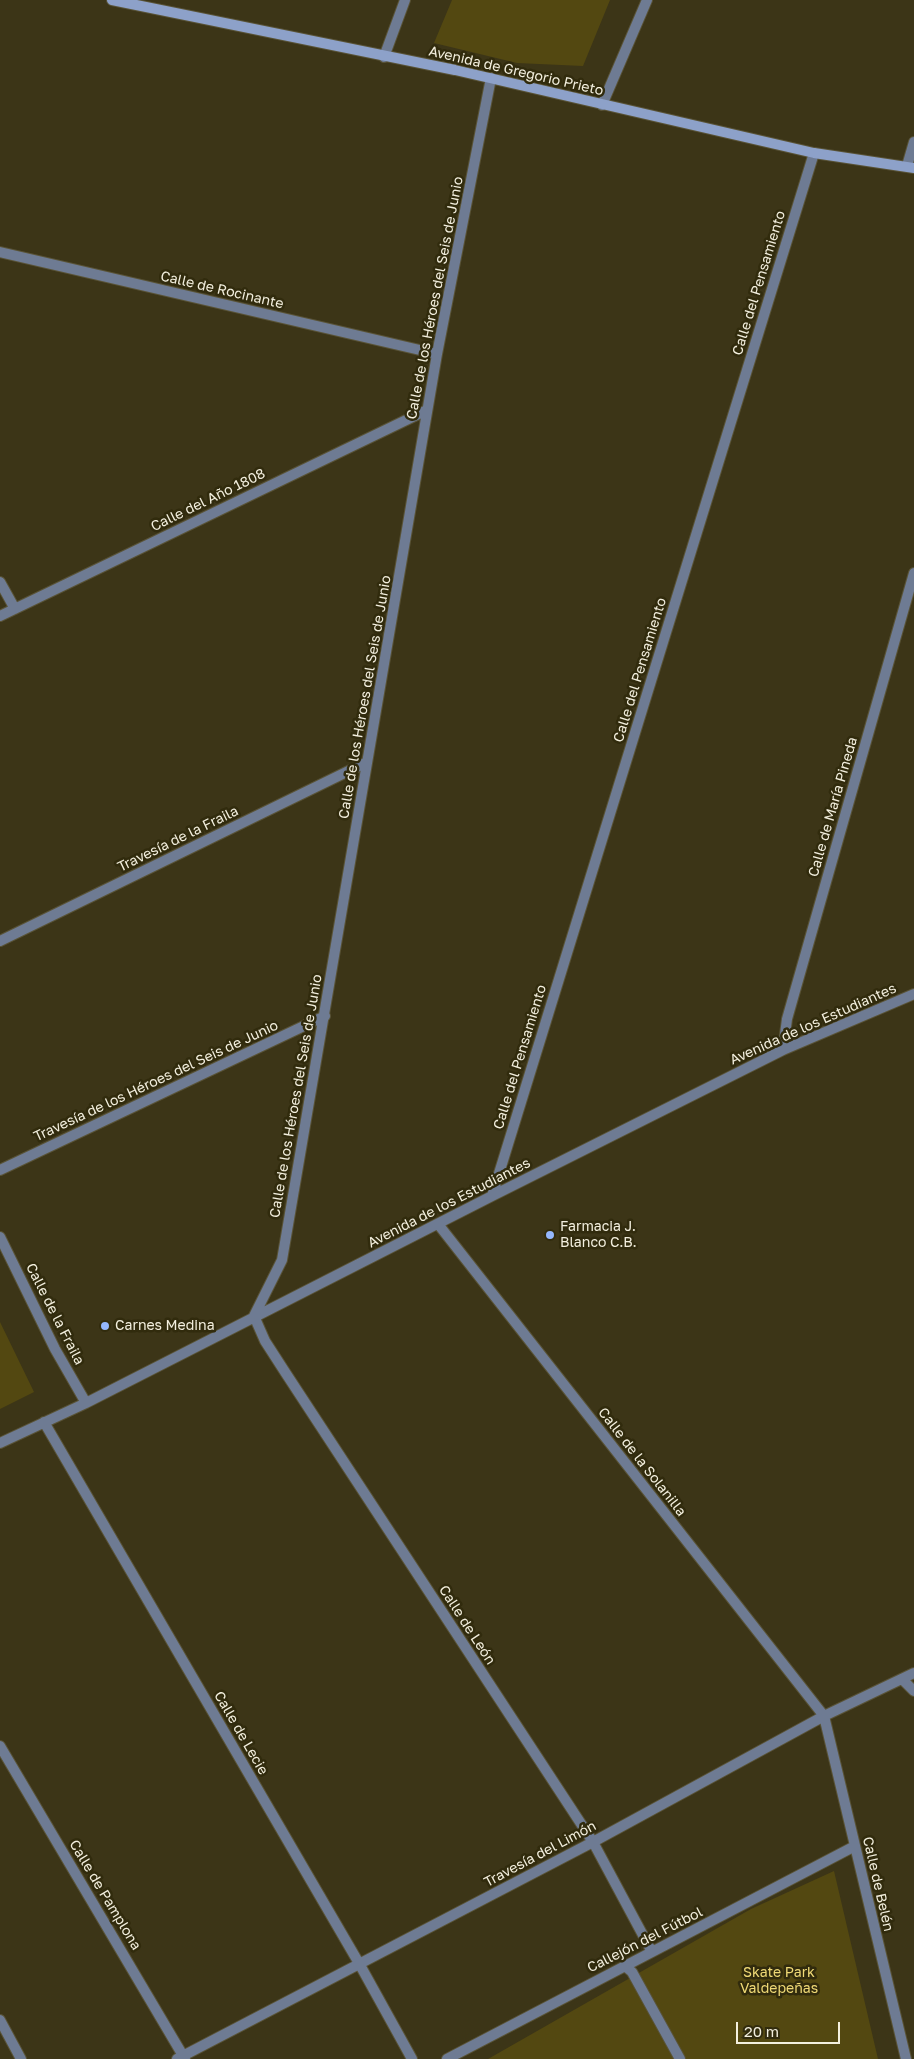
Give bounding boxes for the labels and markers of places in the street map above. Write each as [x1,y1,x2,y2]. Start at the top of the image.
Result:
place label: Farmacia J. Blanco C.B. [560,1219,637,1252]
marker: Farmacia J. Blanco C.B. [544,1229,556,1241]
place label: Carnes Medina [115,1318,215,1334]
marker: Carnes Medina [99,1320,111,1332]

